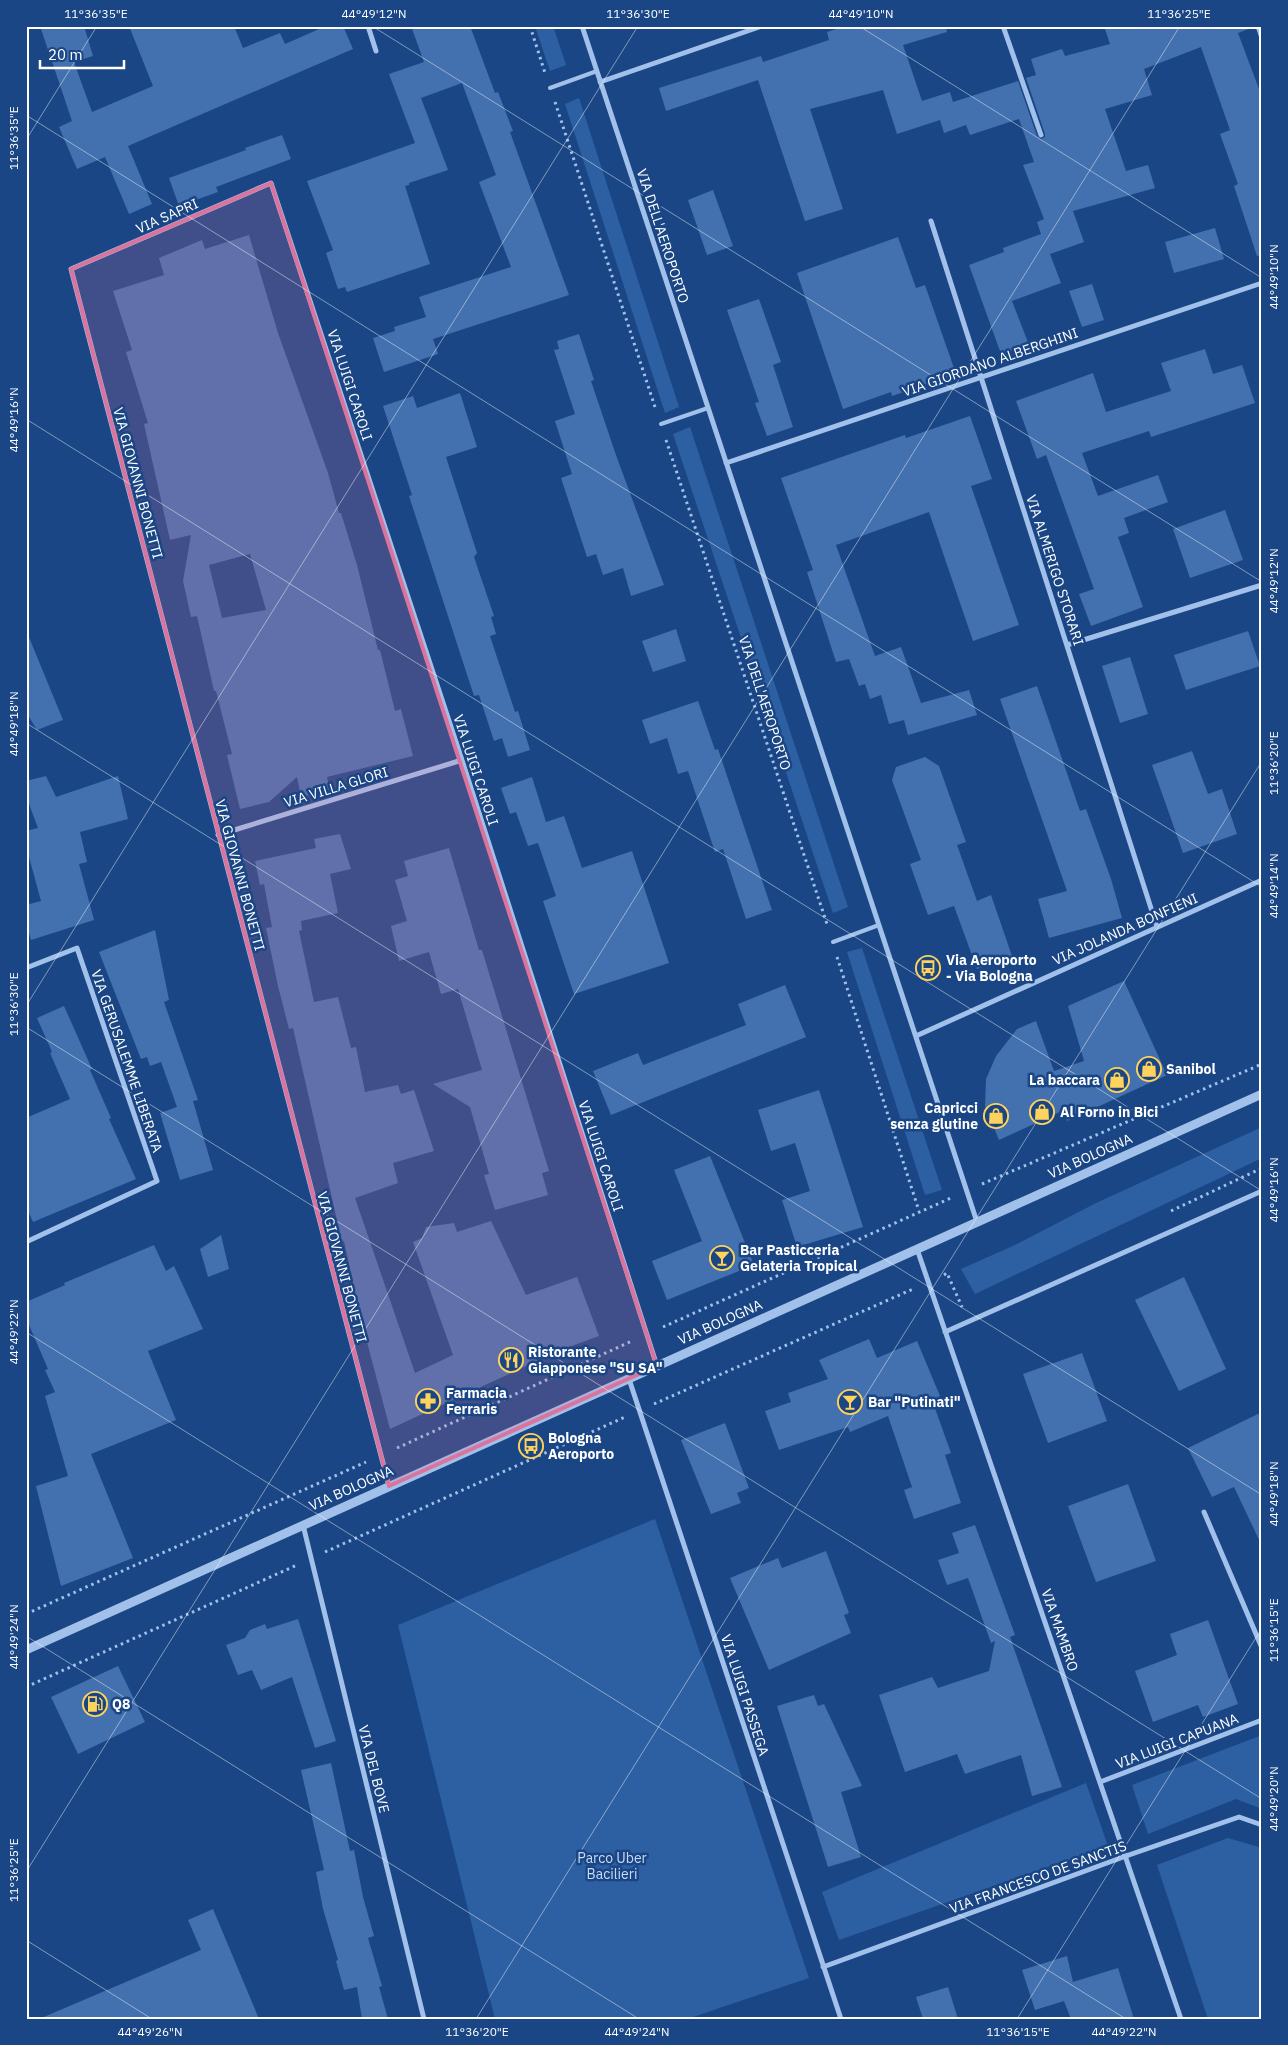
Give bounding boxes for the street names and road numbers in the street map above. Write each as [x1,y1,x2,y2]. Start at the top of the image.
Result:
street label: VIA DELL'AEROPORTO [633,167,693,306]
street label: VIA SAPRI [133,194,201,238]
street label: VIA GIORDANO ALBERGHINI [900,323,1080,401]
street label: VIA LUIGI CAROLI [324,327,376,443]
street label: VIA GIOVANNI BONETTI [109,405,167,561]
street label: VIA ALMERIGO STORARI [1022,492,1088,648]
street label: VIA DELL'AEROPORTO [735,634,795,773]
street label: VIA LUIGI CAROLI [450,712,502,828]
street label: VIA VILLA GLORI [282,763,390,811]
street label: VIA GIOVANNI BONETTI [211,797,269,953]
street label: VIA JOLANDA BONFIENI [1050,889,1200,969]
street label: VIA GERUSALEMME LIBERATA [87,967,167,1155]
street label: VIA LUIGI CAROLI [575,1098,627,1214]
street label: VIA BOLOGNA [1045,1129,1135,1183]
street label: VIA GIOVANNI BONETTI [313,1189,371,1345]
street label: VIA BOLOGNA [675,1295,765,1349]
street label: VIA BOLOGNA [306,1461,396,1515]
street label: VIA MAMBRO [1037,1586,1083,1674]
street label: VIA LUIGI PASSEGA [717,1632,773,1758]
street label: VIA LUIGI CAPUANA [1113,1709,1241,1773]
street label: VIA DEL BOVE [354,1723,394,1815]
street label: VIA FRANCESCO DE SANCTIS [947,1837,1129,1917]

